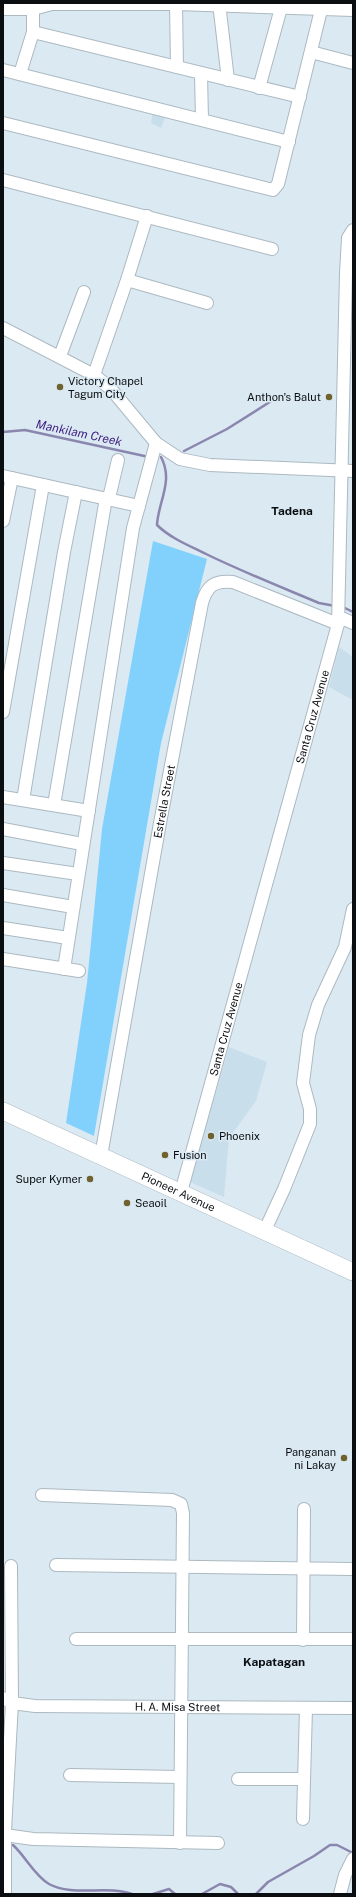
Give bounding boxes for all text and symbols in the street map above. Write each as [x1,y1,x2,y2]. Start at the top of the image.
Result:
place label: Victory Chapel Tagum City [68,375,143,400]
marker: Victory Chapel Tagum City [55,382,65,392]
place label: Anthon's Balut [247,391,321,403]
marker: Anthon's Balut [324,392,334,402]
water label: Mankilam Creek [35,417,124,449]
district label: Tadena [271,504,313,518]
street label: Santa Cruz Avenue [294,669,331,765]
street label: Estrella Street [151,764,177,839]
street label: Santa Cruz Avenue [207,981,245,1077]
place label: Phoenix [219,1130,260,1142]
marker: Phoenix [206,1131,216,1141]
place label: Fusion [173,1149,207,1161]
marker: Fusion [160,1150,170,1160]
street label: Pioneer Avenue [140,1170,217,1214]
place label: Super Kymer [15,1173,82,1185]
marker: Super Kymer [85,1174,95,1184]
place label: Seaoil [135,1197,167,1209]
marker: Seaoil [122,1198,132,1208]
place label: Panganan ni Lakay [285,1446,336,1471]
marker: Panganan ni Lakay [339,1453,349,1463]
district label: Kapatagan [243,1655,305,1669]
street label: H. A. Misa Street [135,1701,220,1713]

